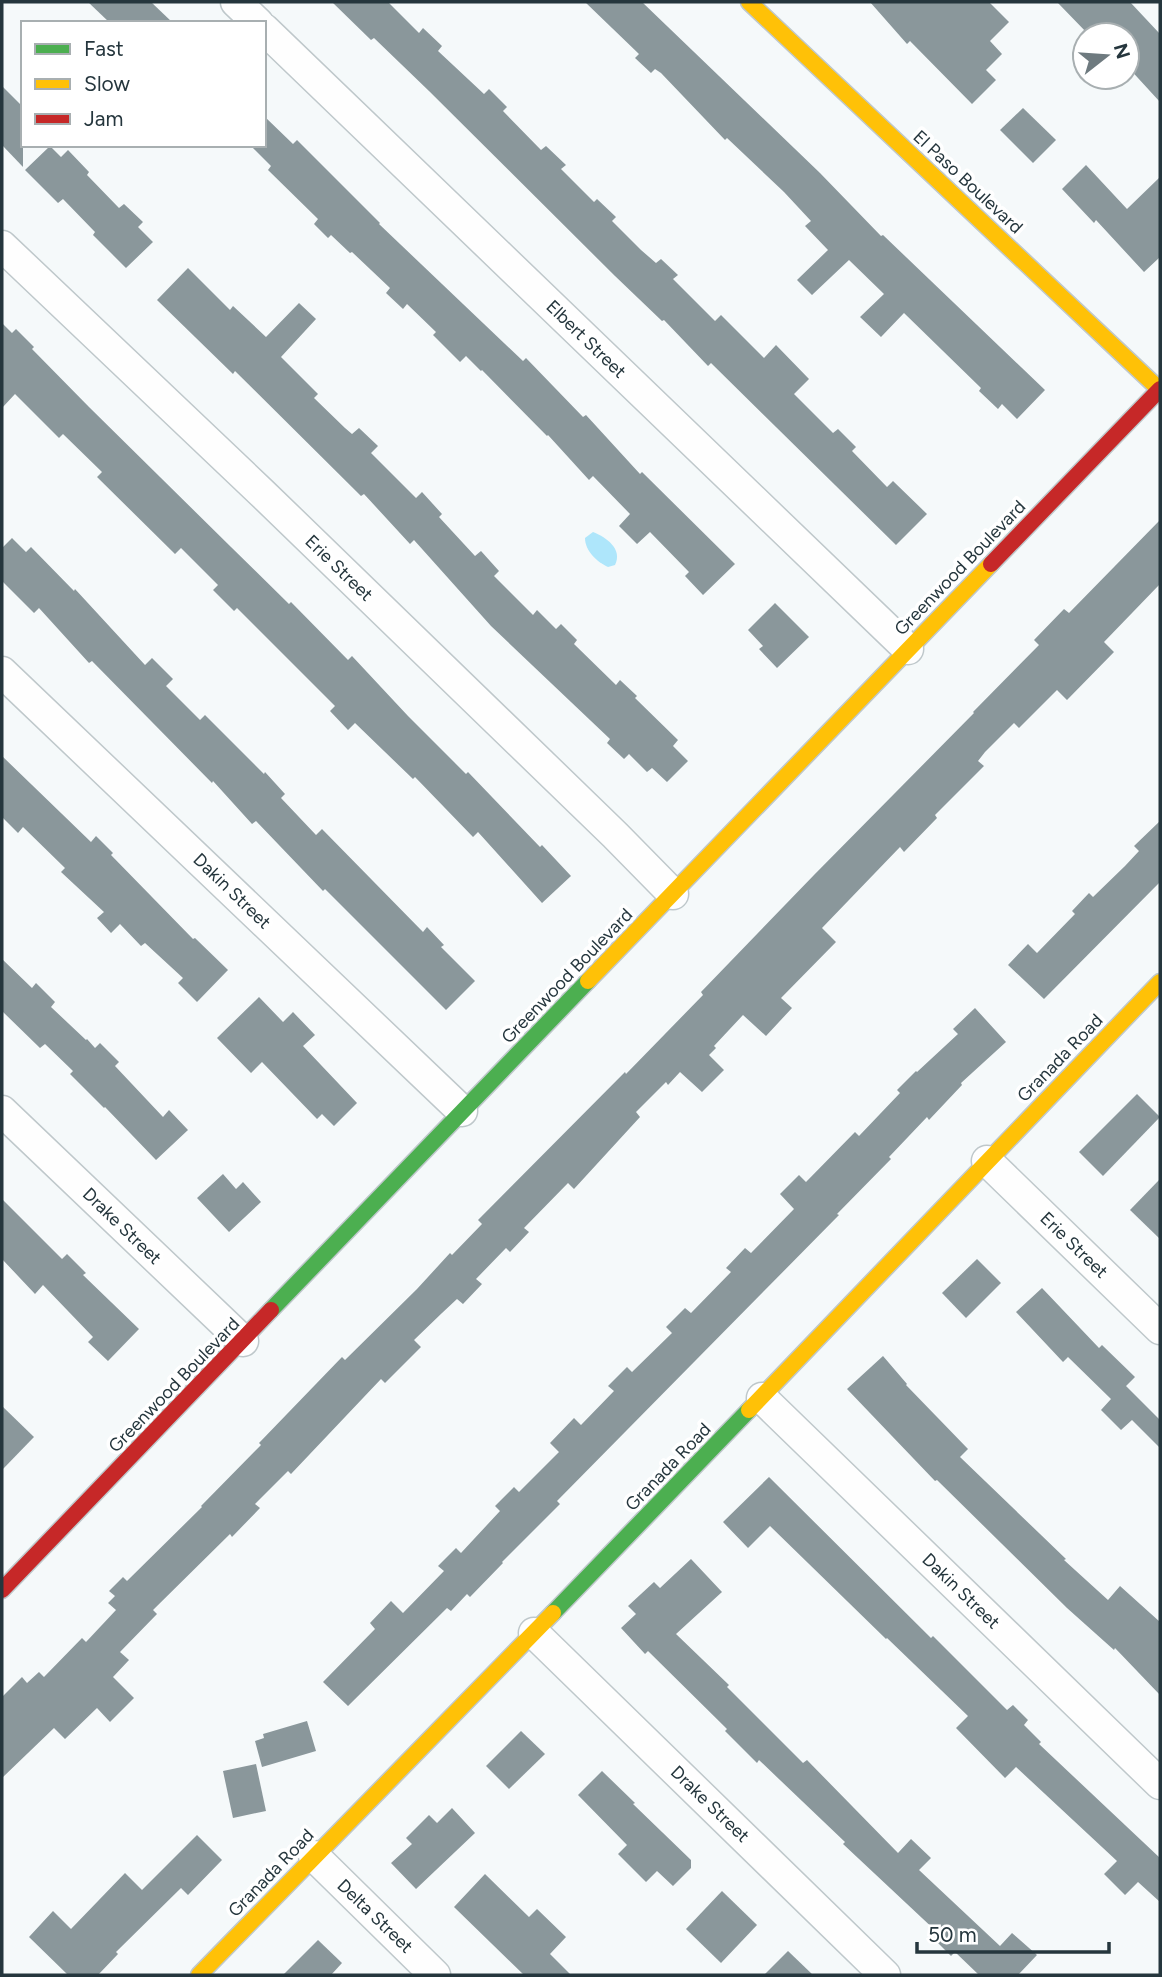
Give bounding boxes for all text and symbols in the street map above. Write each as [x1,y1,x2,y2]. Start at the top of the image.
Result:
legend [21,21,266,147]
north arrow [1071,21,1141,91]
text: Fast [84,36,124,61]
text: N [1109,41,1135,62]
text: Slow [84,71,130,96]
text: Jam [84,106,123,131]
street label: El Paso Boulevard [909,126,1027,238]
street label: Elbert Street [541,295,631,383]
street label: Greenwood Boulevard [890,496,1030,640]
street label: Erie Street [301,530,378,606]
street label: Dakin Street [189,849,276,934]
street label: Greenwood Boulevard [497,904,637,1048]
street label: Granada Road [1013,1009,1107,1107]
street label: Drake Street [78,1183,166,1269]
street label: Erie Street [1036,1207,1113,1283]
street label: Greenwood Boulevard [104,1313,244,1457]
street label: Granada Road [621,1418,715,1516]
street label: Dakin Street [918,1549,1005,1634]
street label: Drake Street [666,1761,754,1847]
street label: Granada Road [224,1824,318,1922]
street label: Delta Street [332,1874,418,1958]
scale bar [917,1910,1110,1954]
text: 50 m [928,1922,977,1947]

